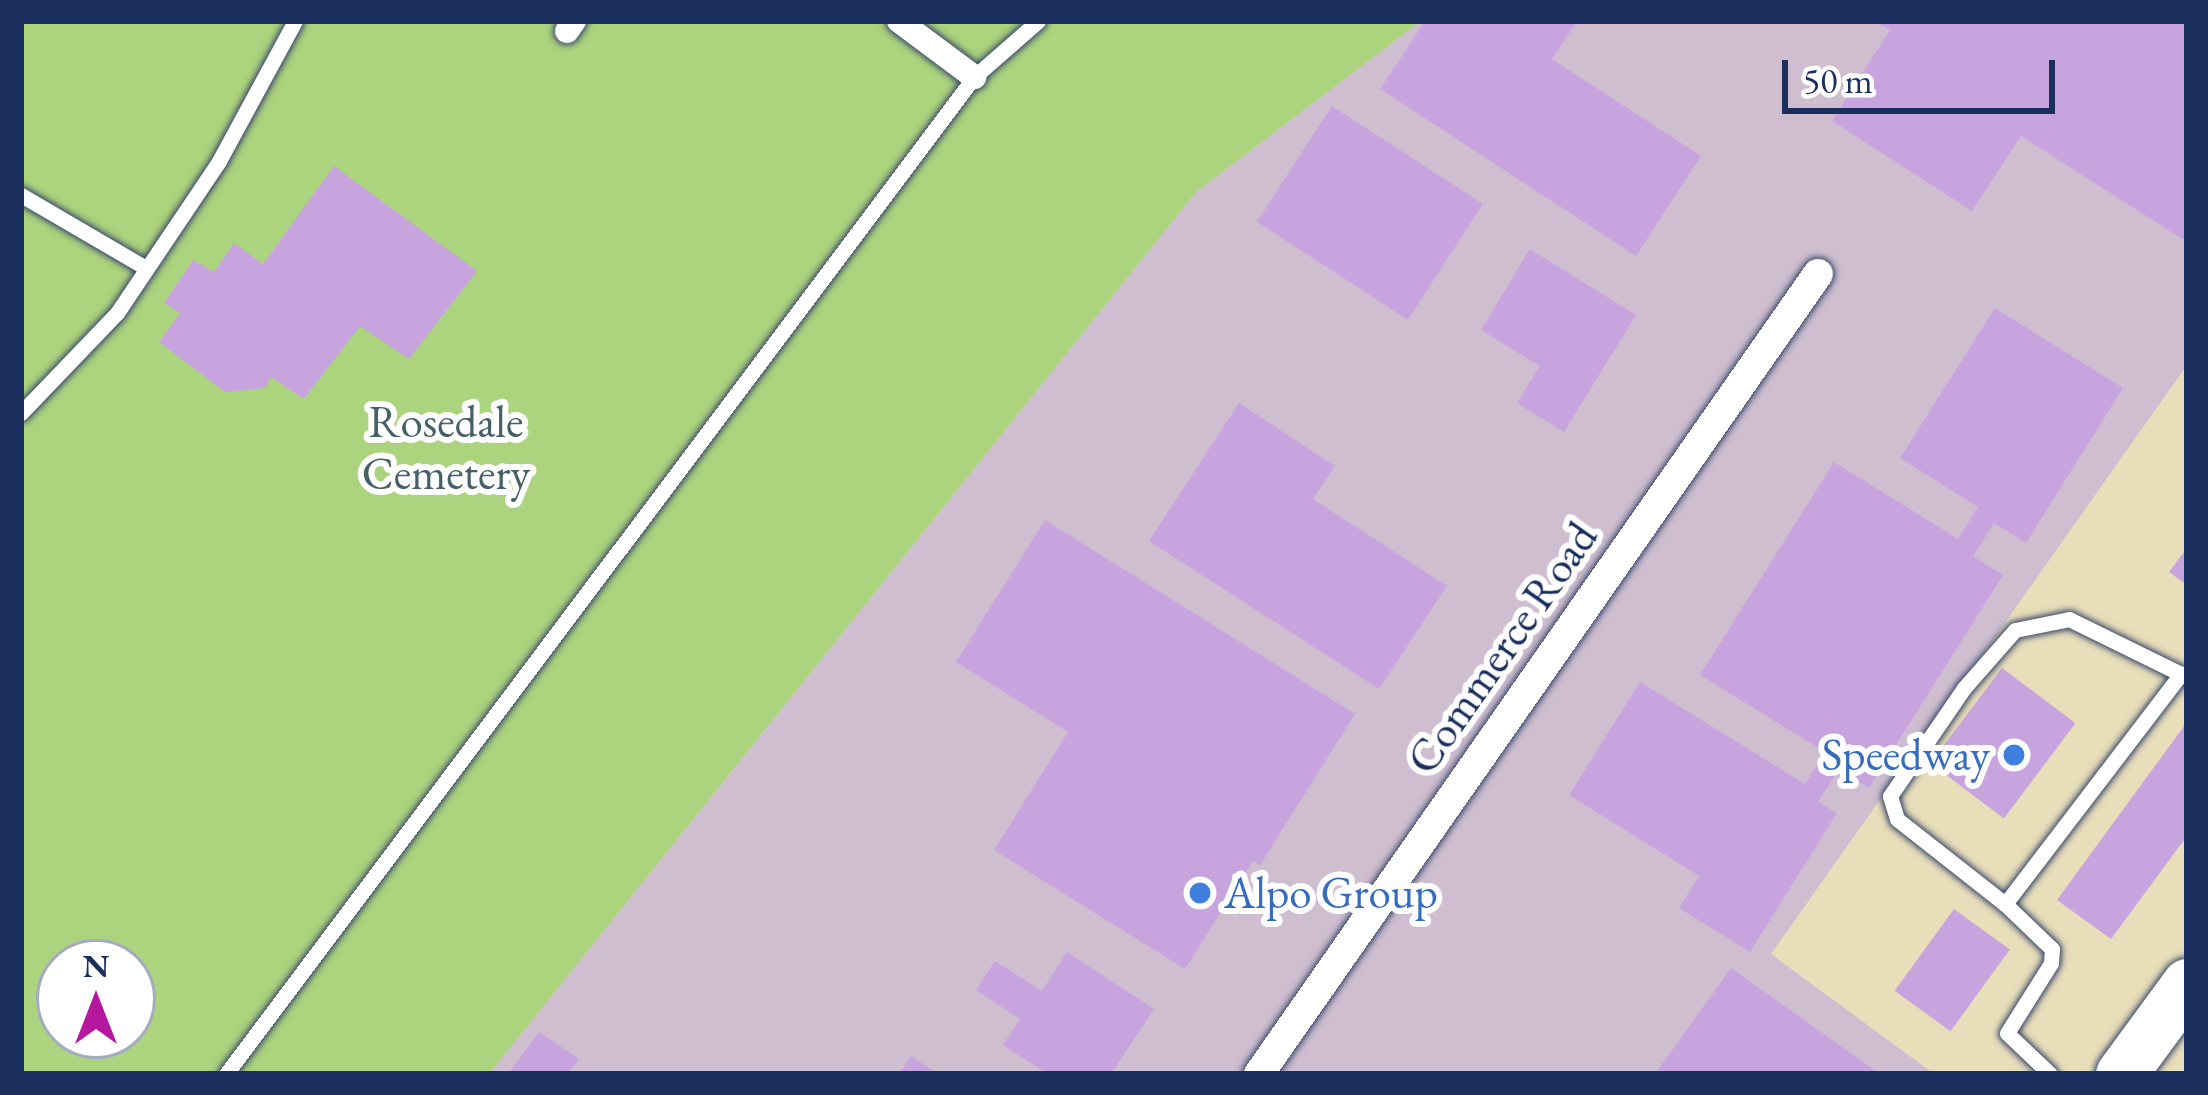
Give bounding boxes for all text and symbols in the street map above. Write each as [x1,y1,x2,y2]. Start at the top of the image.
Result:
scale bar [1788,36,2061,110]
text: 50 m [1803,57,1873,104]
park label: Rosedale Cemetery [362,395,530,501]
street label: Commerce Road [1395,512,1609,784]
place label: Speedway [1821,728,1990,782]
marker: Speedway [2001,742,2027,768]
place label: Alpo Group [1224,866,1438,920]
marker: Alpo Group [1187,880,1213,906]
north arrow [36,939,156,1059]
text: N [83,944,109,987]

